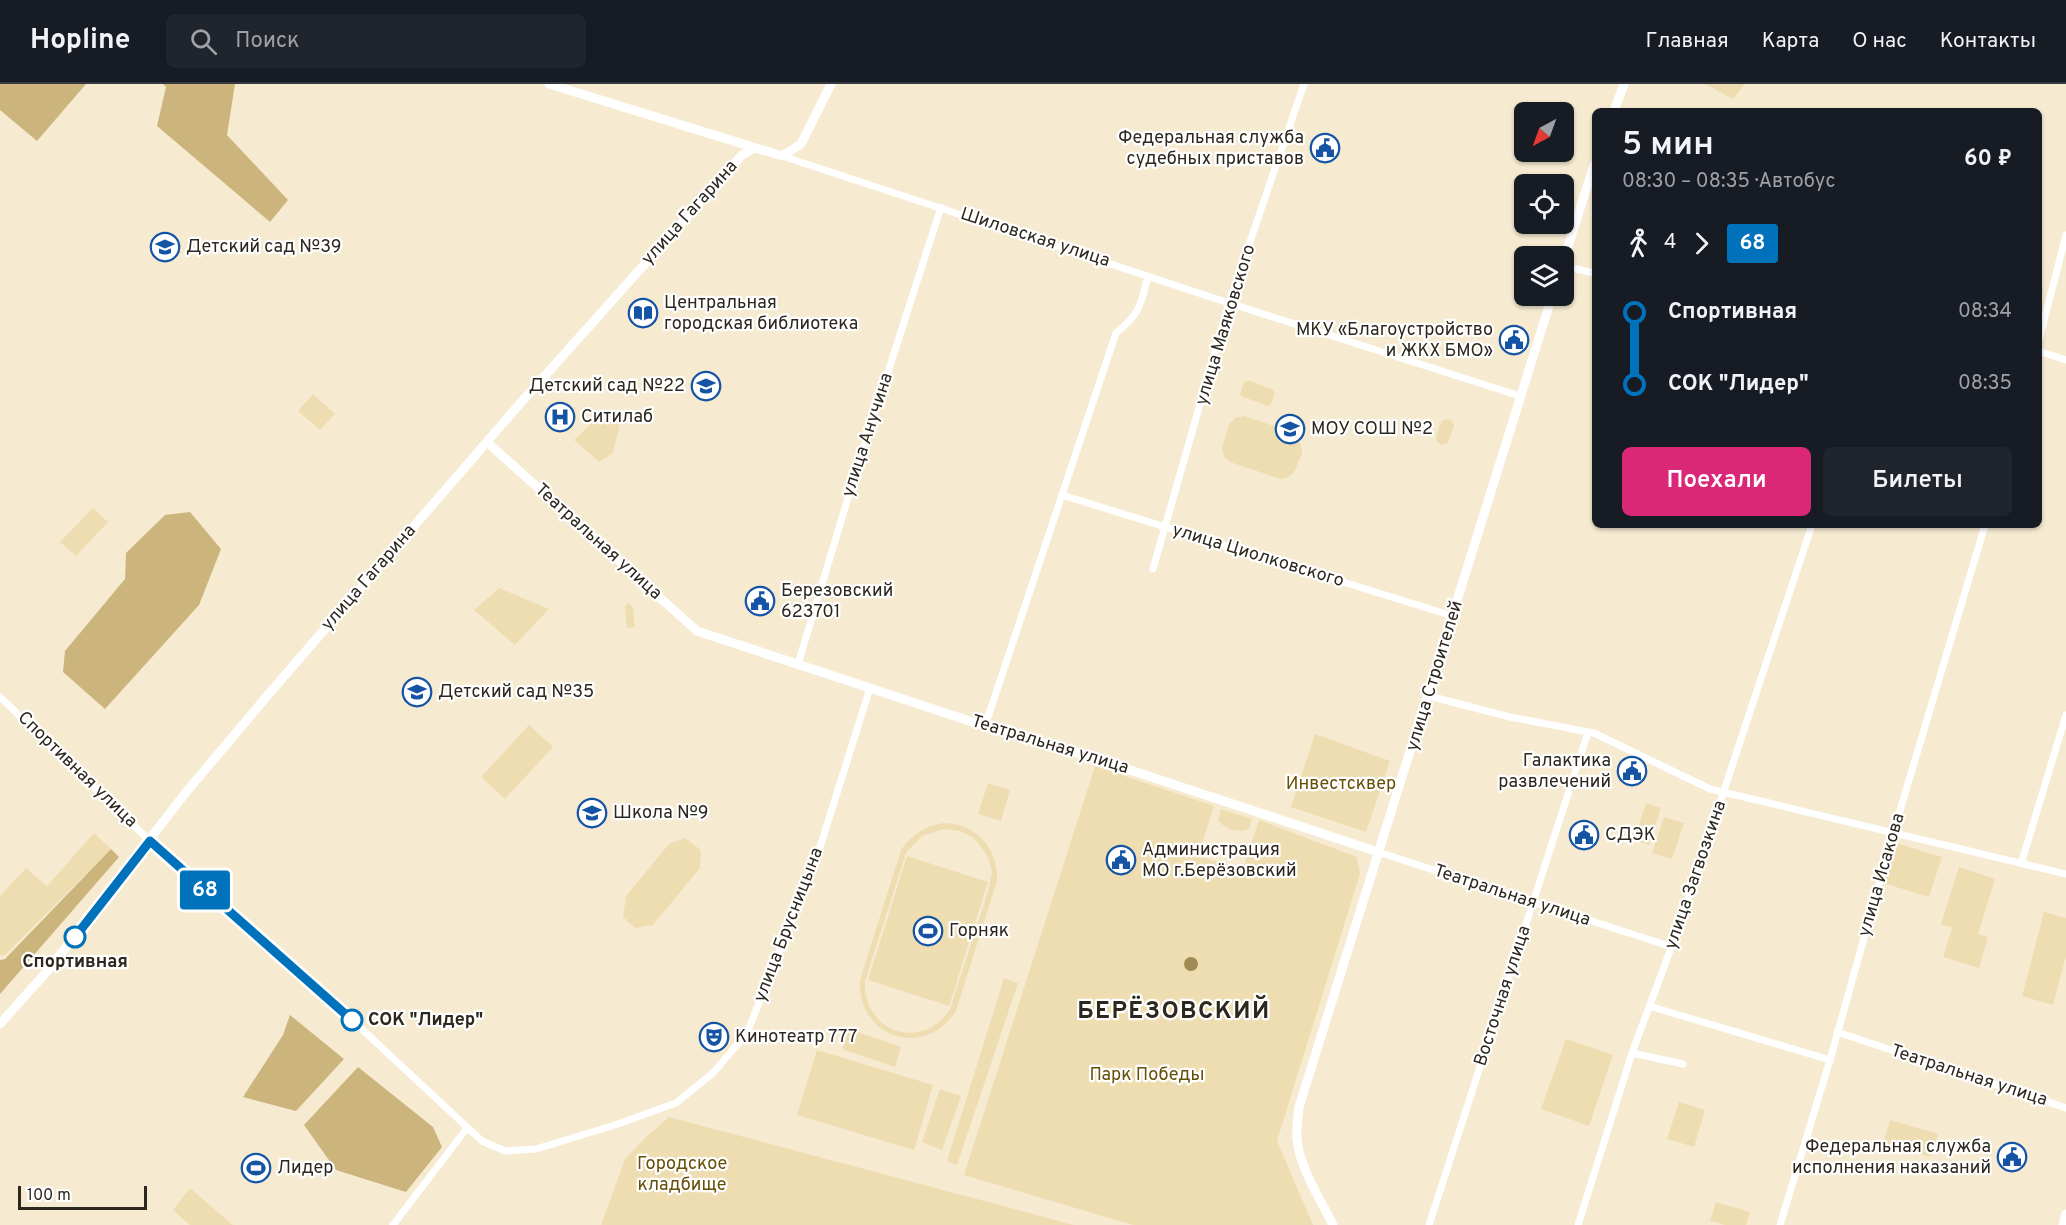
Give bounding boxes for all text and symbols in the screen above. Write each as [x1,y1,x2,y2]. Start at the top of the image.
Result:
search box [166,14,586,68]
text: Hopline [30,23,130,59]
icon: search [187,25,220,58]
text: Поиск [235,28,300,55]
text: Главная [1645,28,1729,55]
text: Карта [1762,28,1819,55]
text: О нас [1852,28,1907,55]
text: Контакты [1940,28,2036,55]
north arrow [1514,102,1574,162]
map controls [1514,102,1574,306]
text: 5 мин [1622,125,1714,167]
place label: Федеральная служба судебных приставов [1118,127,1304,171]
public building icon: Федеральная служба судебных приставов [1309,132,1341,164]
text: 60 ₽ [1964,146,2012,173]
street label: улица Гагарина [637,156,743,270]
text: 08:30 – 08:35 · Автобус [1622,169,1835,195]
button: locate [1514,174,1574,234]
street label: Шиловская улица [957,203,1113,273]
icon: walk [1622,227,1655,260]
icon: forward [1685,227,1718,260]
text: 4 [1664,230,1676,256]
text: 68 [1739,230,1766,257]
school or university icon: Детский сад №39 [149,231,181,263]
place label: Детский сад №39 [186,236,342,259]
street label: улица Маяковского [1191,242,1261,408]
button: layers [1514,246,1574,306]
place label: Центральная городская библиотека [664,292,858,336]
library icon: Центральная городская библиотека [627,297,659,329]
text: Спортивная [1668,299,1797,326]
text: 08:34 [1958,299,2012,325]
place label: МКУ «Благоустройство и ЖКХ БМО» [1296,319,1493,363]
public building icon: МКУ «Благоустройство и ЖКХ БМО» [1498,324,1530,356]
school or university icon: Детский сад №22 [690,370,722,402]
street label: улица Анучина [837,370,899,500]
text: СОК "Лидер" [1668,371,1809,398]
text: 08:35 [1958,371,2012,397]
place label: Детский сад №22 [529,375,685,398]
hospital icon: Ситилаб [544,401,576,433]
place label: Ситилаб [581,406,653,429]
school or university icon: МОУ СОШ №2 [1274,413,1306,445]
place label: МОУ СОШ №2 [1311,418,1433,441]
button: Поехали [1622,447,1811,516]
button: Билеты [1823,447,2012,516]
street label: Театральная улица [530,479,666,605]
street label: улица Циолковского [1169,519,1347,593]
street label: улица Гагарина [317,520,421,636]
place label: Березовский 623701 [781,580,893,624]
public building icon: Березовский 623701 [744,585,776,617]
street label: улица Строителей [1401,598,1469,754]
school or university icon: Детский сад №35 [401,676,433,708]
place label: Детский сад №35 [438,681,594,704]
street label: Спортивная улица [12,707,142,833]
street label: Театральная улица [968,710,1132,780]
place label: Галактика развлечений [1498,750,1611,794]
public building icon: Галактика развлечений [1616,755,1648,787]
park label: Инвестсквер [1286,773,1396,796]
school or university icon: Школа №9 [576,797,608,829]
street label: улица Загвозкина [1660,798,1732,952]
place label: Школа №9 [613,802,709,825]
street label: улица Исакова [1853,811,1911,939]
public building icon: СДЭК [1568,819,1600,851]
place label: СДЭК [1605,824,1656,847]
place label: Администрация МО г.Берёзовский [1142,839,1297,883]
public building icon: Администрация МО г.Берёзовский [1105,844,1137,876]
street label: улица Брусницына [749,845,829,1005]
street label: Театральная улица [1431,860,1593,932]
line badge: 68 [178,870,232,910]
text: 68 [192,877,218,904]
sports icon: Горняк [912,915,944,947]
place label: Горняк [949,920,1009,943]
street label: Восточная улица [1469,923,1537,1069]
marker: Спортивная [64,926,86,948]
place label: Спортивная [22,951,128,974]
district label: БЕРЁЗОВСКИЙ [1077,995,1271,1027]
marker: СОК "Лидер" [341,1009,363,1031]
place label: СОК "Лидер" [368,1009,483,1032]
theatre icon: Кинотеатр 777 [698,1021,730,1053]
place label: Кинотеатр 777 [735,1026,857,1049]
street label: Театральная улица [1888,1040,2050,1112]
park label: Парк Победы [1090,1064,1204,1087]
place label: Федеральная служба исполнения наказаний [1792,1136,1991,1180]
public building icon: Федеральная служба исполнения наказаний [1996,1141,2028,1173]
sports icon: Лидер [240,1152,272,1184]
park label: Городское кладбище [637,1153,727,1197]
place label: Лидер [277,1157,334,1180]
scale bar [18,1183,147,1210]
text: 100 m [27,1186,71,1206]

